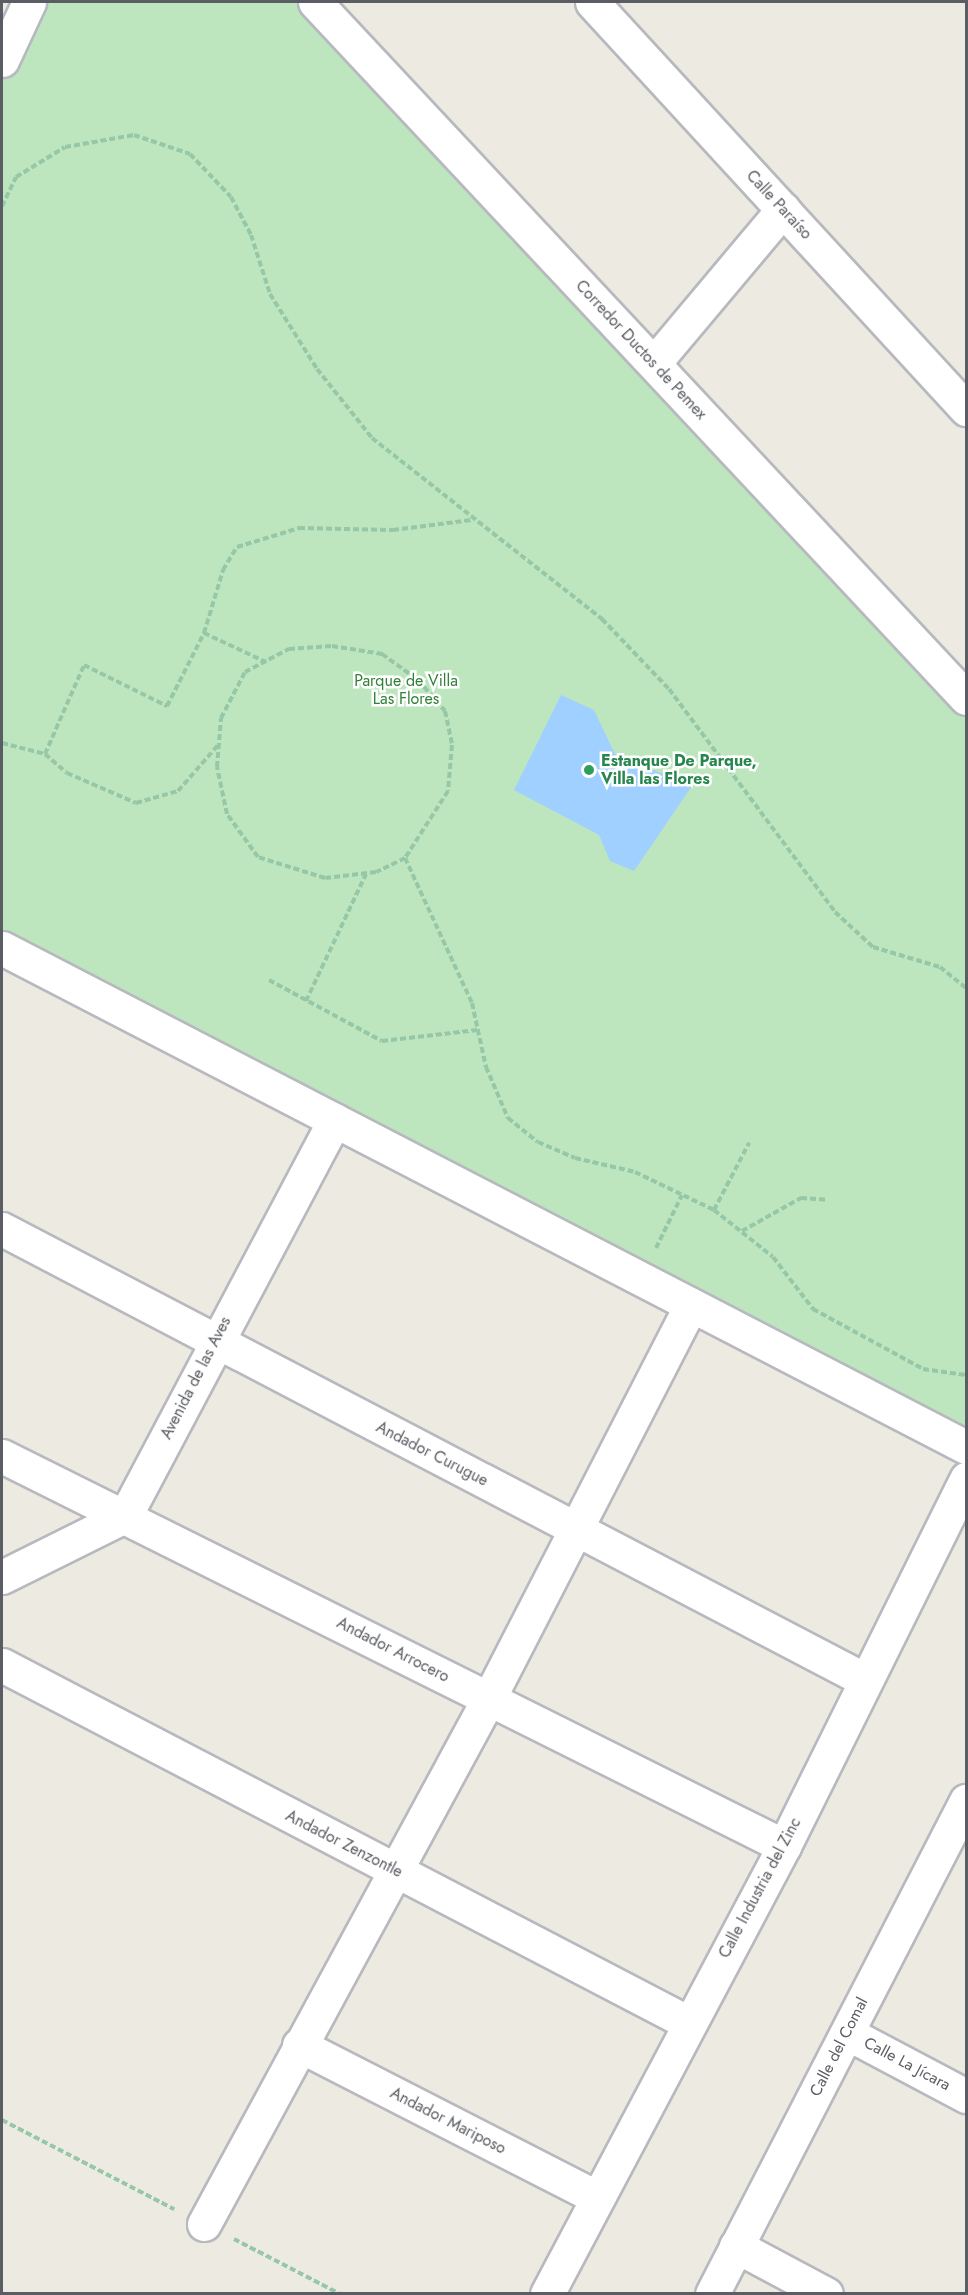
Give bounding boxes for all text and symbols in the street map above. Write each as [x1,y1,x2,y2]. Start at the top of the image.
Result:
street label: Calle Paraíso [742,166,816,244]
street label: Corredor Ductos de Pemex [571,276,711,424]
park label: Parque de Villa Las Flores [354,671,458,709]
place label: Estanque De Parque, Villa las Flores [601,751,757,789]
marker: Estanque De Parque, Villa las Flores [582,763,596,777]
street label: Avenida de las Aves [157,1313,235,1443]
street label: Andador Curugue [373,1418,491,1490]
street label: Andador Arrocero [333,1613,453,1687]
street label: Andador Zenzontle [282,1806,406,1882]
street label: Calle Industria del Zinc [715,1815,805,1961]
street label: Calle del Comal [806,1994,872,2100]
street label: Calle La Jícara [860,2033,954,2095]
street label: Andador Mariposo [387,2084,509,2158]

